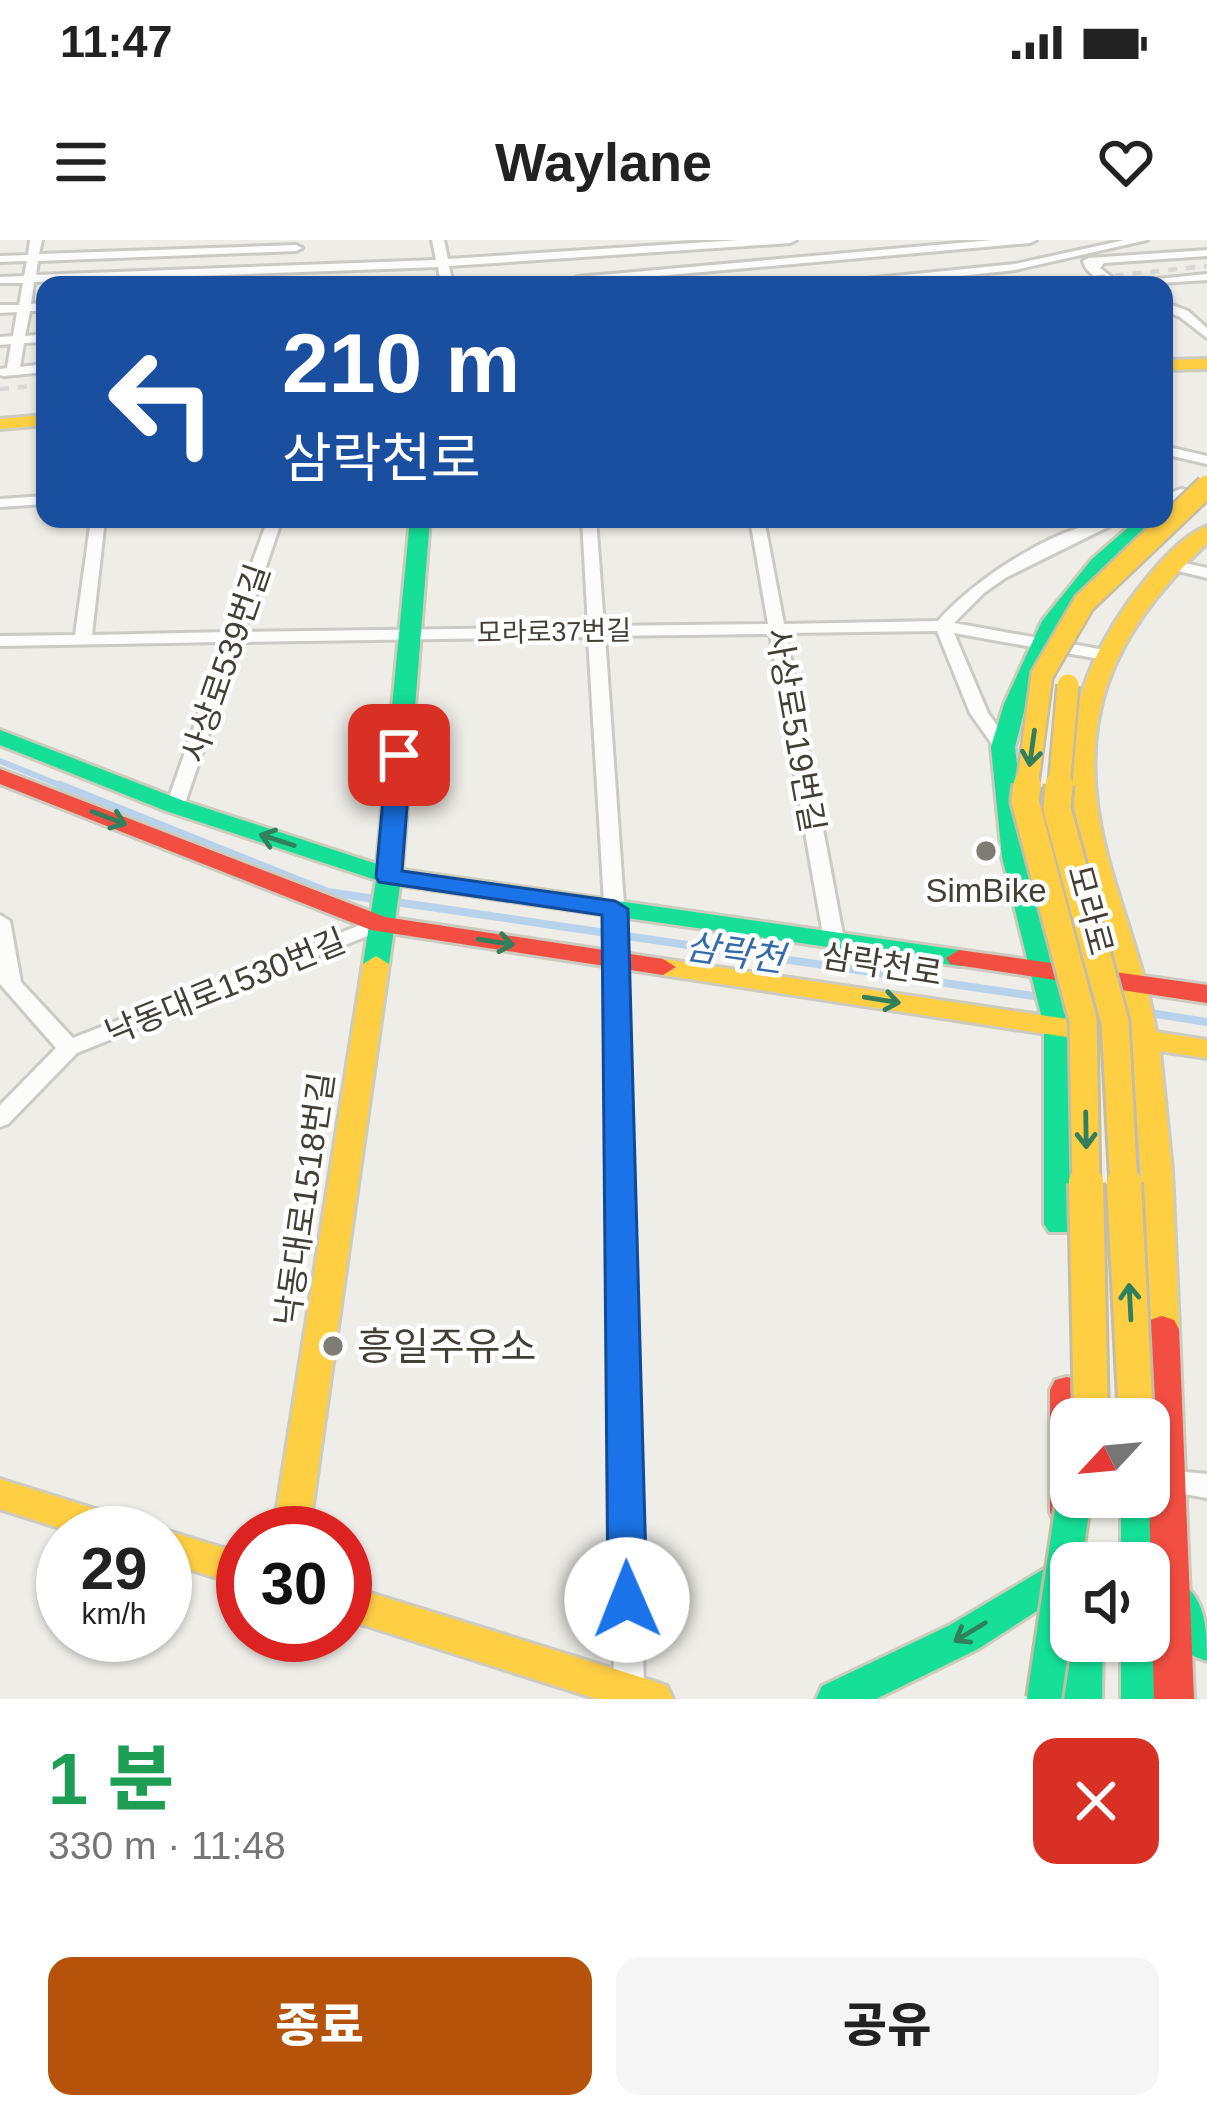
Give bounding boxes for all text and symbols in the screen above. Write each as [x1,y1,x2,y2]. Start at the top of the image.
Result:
text: 11:47 [60,16,173,67]
icon: menu [48,129,114,195]
icon: heart [1093,129,1159,195]
text: Waylane [495,132,712,192]
text: 210 m [282,316,520,410]
icon: left [84,324,240,480]
text: 삼락천로 [282,428,481,488]
street label: 사상로539번길 [174,559,277,767]
street label: 모라로37번길 [477,616,631,648]
street label: 사상로519번길 [759,625,832,835]
pin [348,704,450,806]
icon: arrive [366,722,432,788]
one-way arrow [1020,728,1043,767]
one-way arrow [90,809,127,831]
one-way arrow [259,828,297,850]
marker: SimBike [973,838,999,864]
street label: 모라로 [1061,861,1120,959]
place label: SimBike [925,872,1047,909]
street label: 낙동대로1530번길 [100,921,351,1051]
water label: 삼락천 [683,925,791,980]
one-way arrow [476,931,515,954]
street label: 삼락천로 [819,937,945,992]
one-way arrow [861,989,900,1012]
street label: 낙동대로1518번길 [268,1070,341,1328]
one-way arrow [1074,1110,1097,1149]
one-way arrow [1118,1283,1141,1322]
place label: 흥일주유소 [357,1325,536,1368]
marker: 흥일주유소 [320,1333,346,1359]
north arrow [1050,1398,1170,1518]
map controls [1050,1398,1170,1662]
speed limit sign: 30 [216,1506,372,1662]
text: 29 [81,1535,147,1602]
position arrow [564,1537,690,1663]
button: sound [1050,1542,1170,1662]
text: km/h [81,1597,147,1630]
one-way arrow [953,1621,988,1645]
button: close [1033,1738,1159,1864]
text: 1 분 [48,1739,174,1819]
text: 330 m · 11:48 [48,1824,286,1867]
button: 종료 [48,1957,592,2095]
button: 공유 [616,1957,1159,2095]

